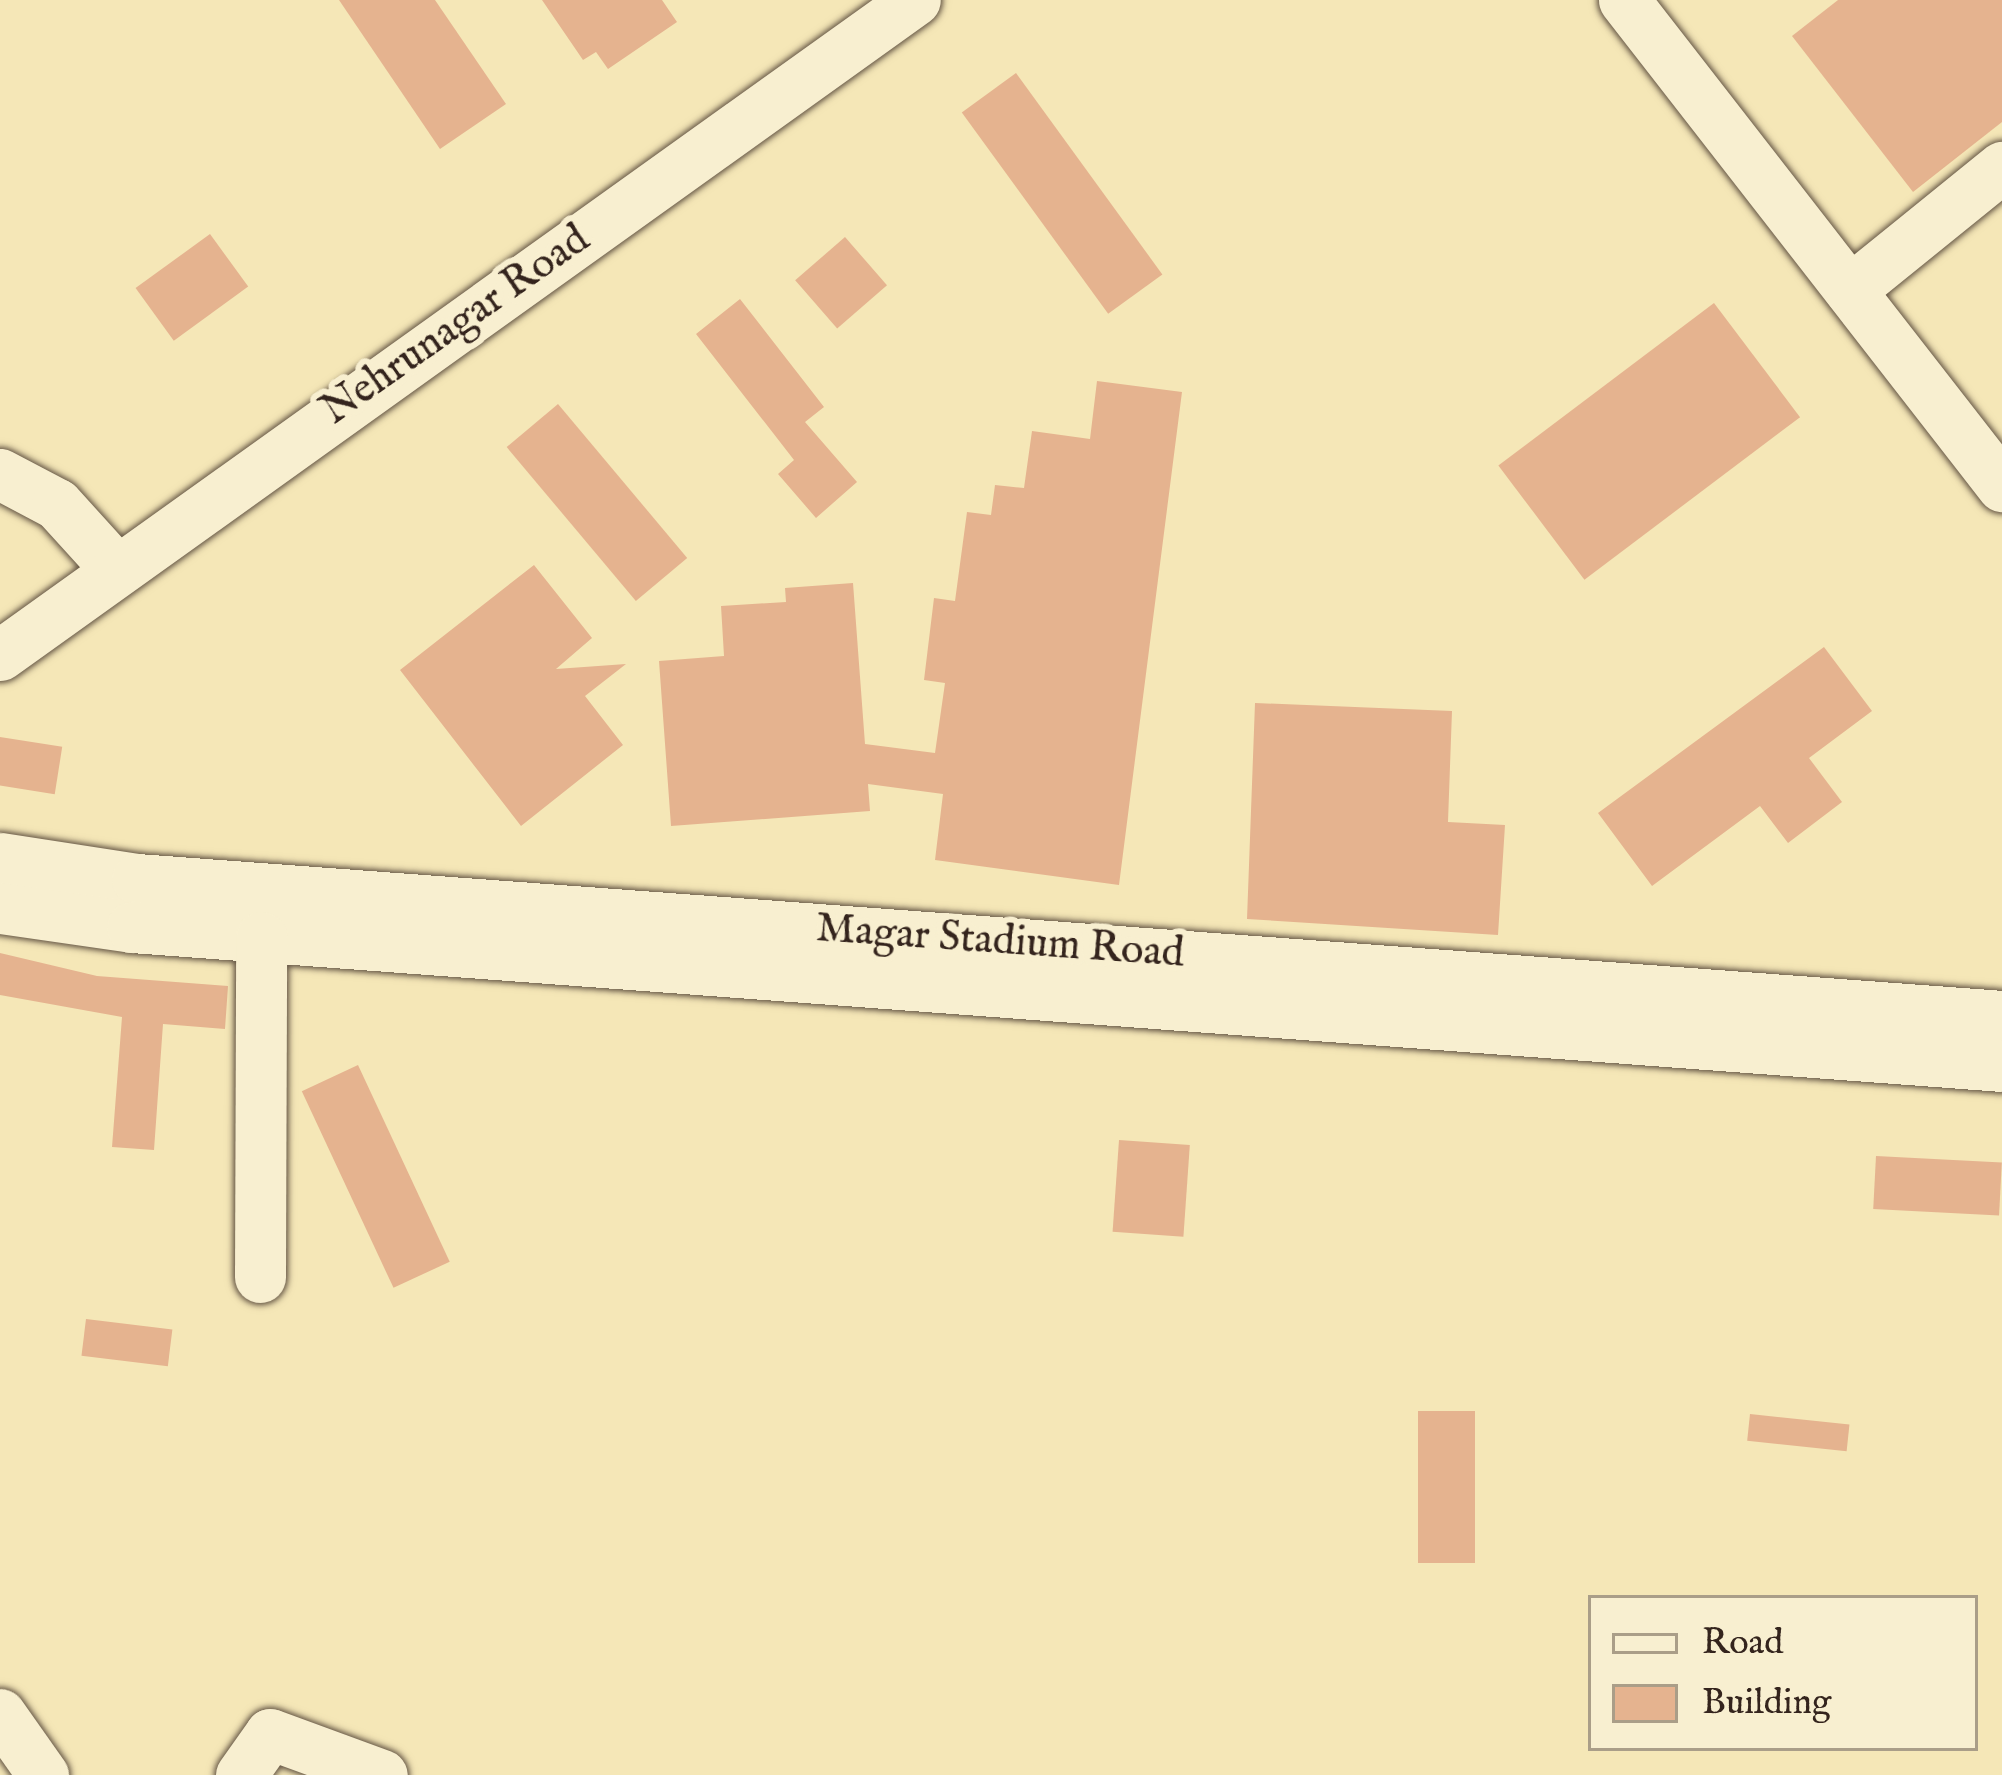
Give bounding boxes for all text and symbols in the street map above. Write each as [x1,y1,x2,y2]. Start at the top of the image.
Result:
street label: Nehrunagar Road [313,215,599,437]
street label: Magar Stadium Road [814,904,1186,980]
legend [1588,1595,1978,1751]
text: Road [1702,1620,1783,1666]
text: Building [1702,1680,1831,1726]

